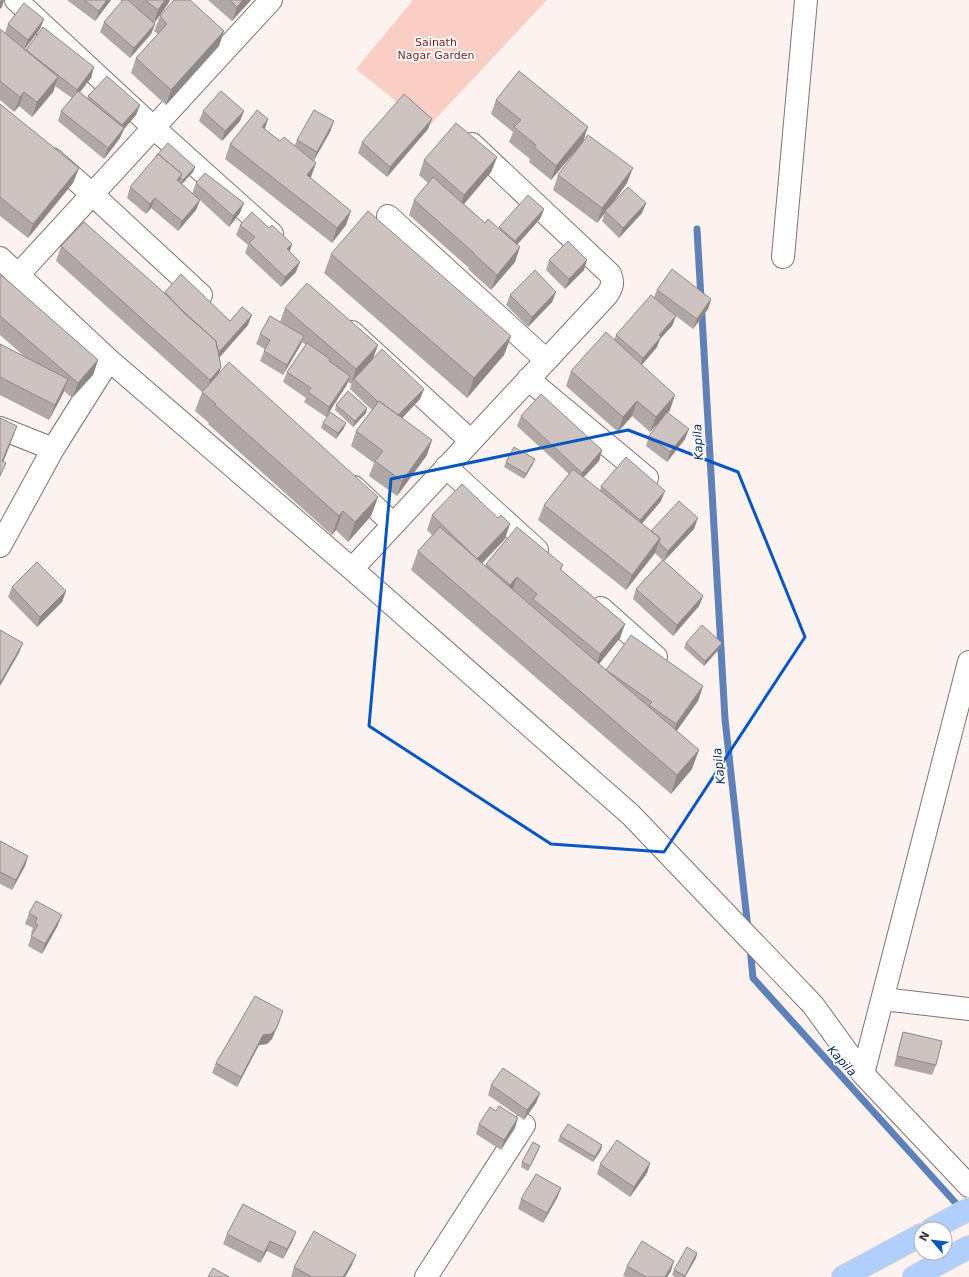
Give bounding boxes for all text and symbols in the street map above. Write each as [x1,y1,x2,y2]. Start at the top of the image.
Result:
park label: Sainath Nagar Garden [397,36,475,62]
water label: Kapila [690,423,706,461]
water label: Kapila [710,747,728,785]
water label: Kapila [825,1043,859,1079]
north arrow [913,1221,953,1261]
text: N [917,1229,933,1244]

